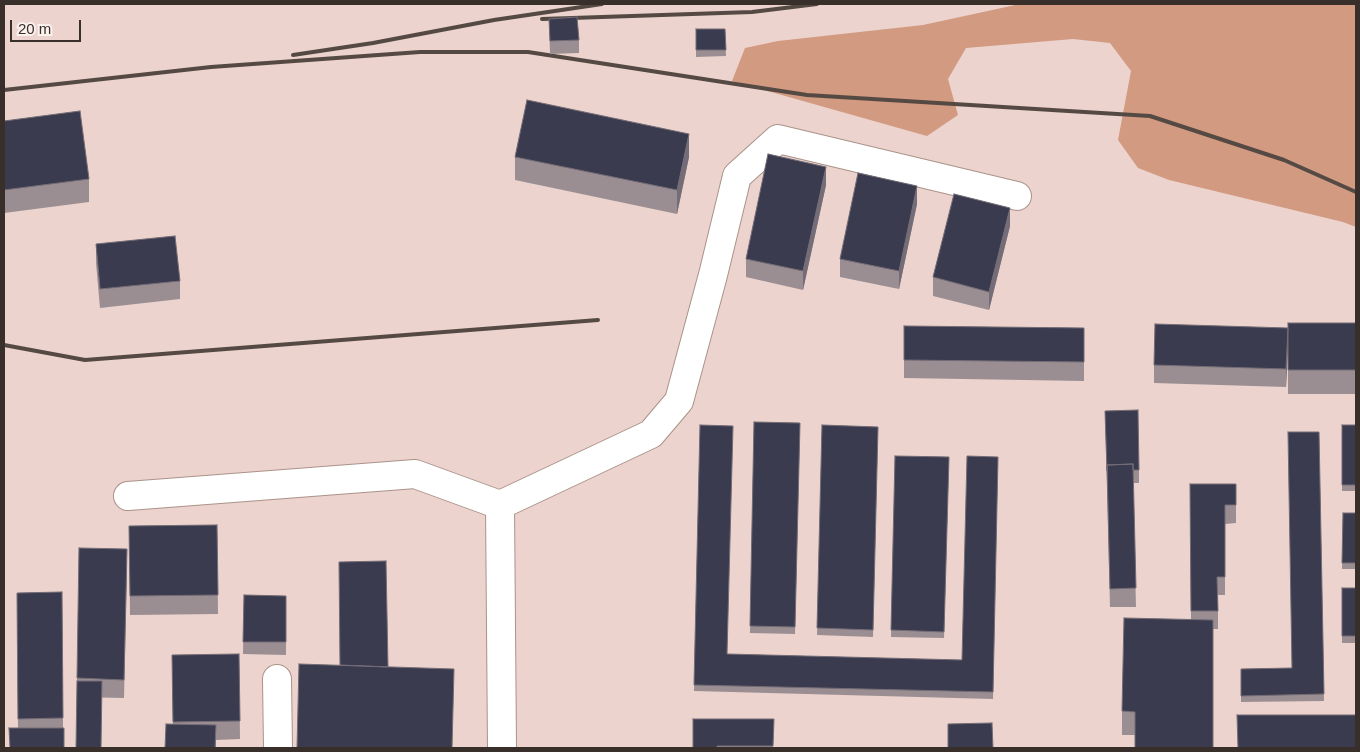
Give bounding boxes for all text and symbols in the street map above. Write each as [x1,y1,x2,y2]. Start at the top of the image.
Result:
scale bar [12,10,84,42]
text: 20 m [18,20,51,37]

